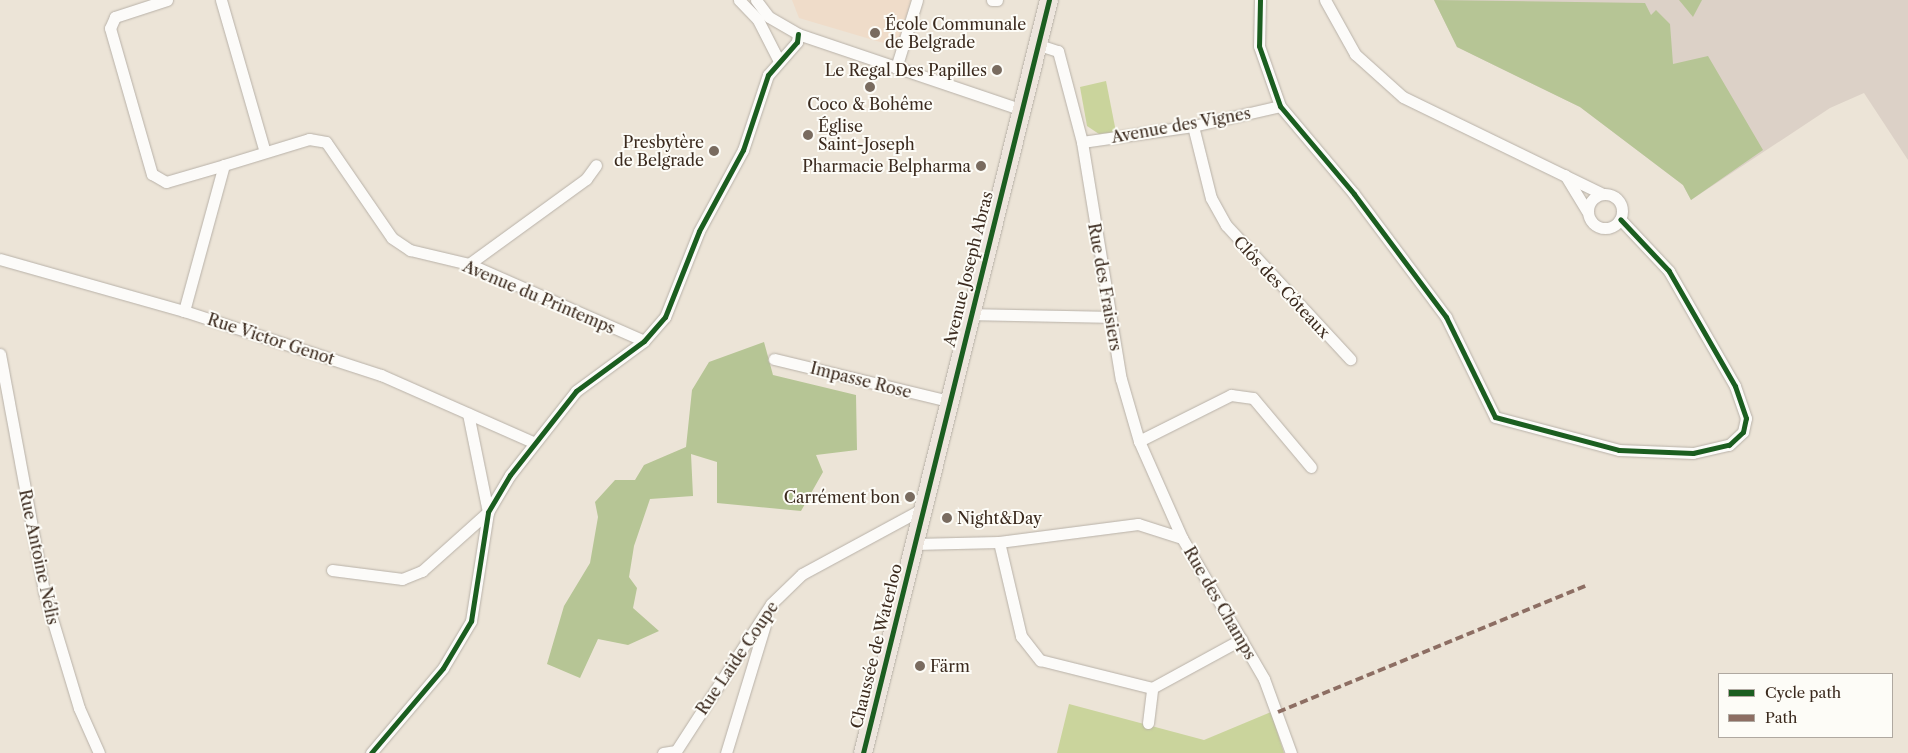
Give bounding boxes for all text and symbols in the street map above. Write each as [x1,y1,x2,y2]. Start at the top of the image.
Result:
place label: École Communale de Belgrade [885,14,1026,52]
marker: École Communale de Belgrade [869,27,881,39]
place label: Le Regal Des Papilles [825,60,987,80]
marker: Le Regal Des Papilles [991,64,1003,76]
marker: Coco & Bohême [864,81,876,93]
place label: Coco & Bohême [807,94,933,114]
street label: Avenue des Vignes [1109,103,1253,147]
place label: Église Saint-Joseph [818,116,915,154]
marker: Église Saint-Joseph [802,129,814,141]
place label: Presbytère de Belgrade [614,132,704,170]
marker: Presbytère de Belgrade [708,145,720,157]
place label: Pharmacie Belpharma [802,156,971,176]
marker: Pharmacie Belpharma [975,160,987,172]
street label: Avenue Joseph Abras [939,189,997,349]
street label: Rue des Fraisiers [1084,222,1126,352]
street label: Clôs des Côteaux [1230,232,1334,342]
street label: Avenue du Printemps [460,256,618,338]
street label: Rue Victor Genot [205,309,337,369]
street label: Impasse Rose [808,358,914,402]
street label: Rue Antoine Nélis [15,487,63,627]
place label: Carrément bon [784,487,900,507]
marker: Carrément bon [904,491,916,503]
place label: Night&Day [957,508,1042,528]
marker: Night&Day [941,512,953,524]
street label: Rue des Champs [1180,543,1260,663]
street label: Chaussée de Waterloo [846,561,906,731]
street label: Rue Laide Coupe [692,598,782,718]
place label: Färm [930,656,970,676]
marker: Färm [914,660,926,672]
legend [1718,673,1893,738]
text: Cycle path [1765,683,1841,702]
text: Path [1765,708,1797,727]

